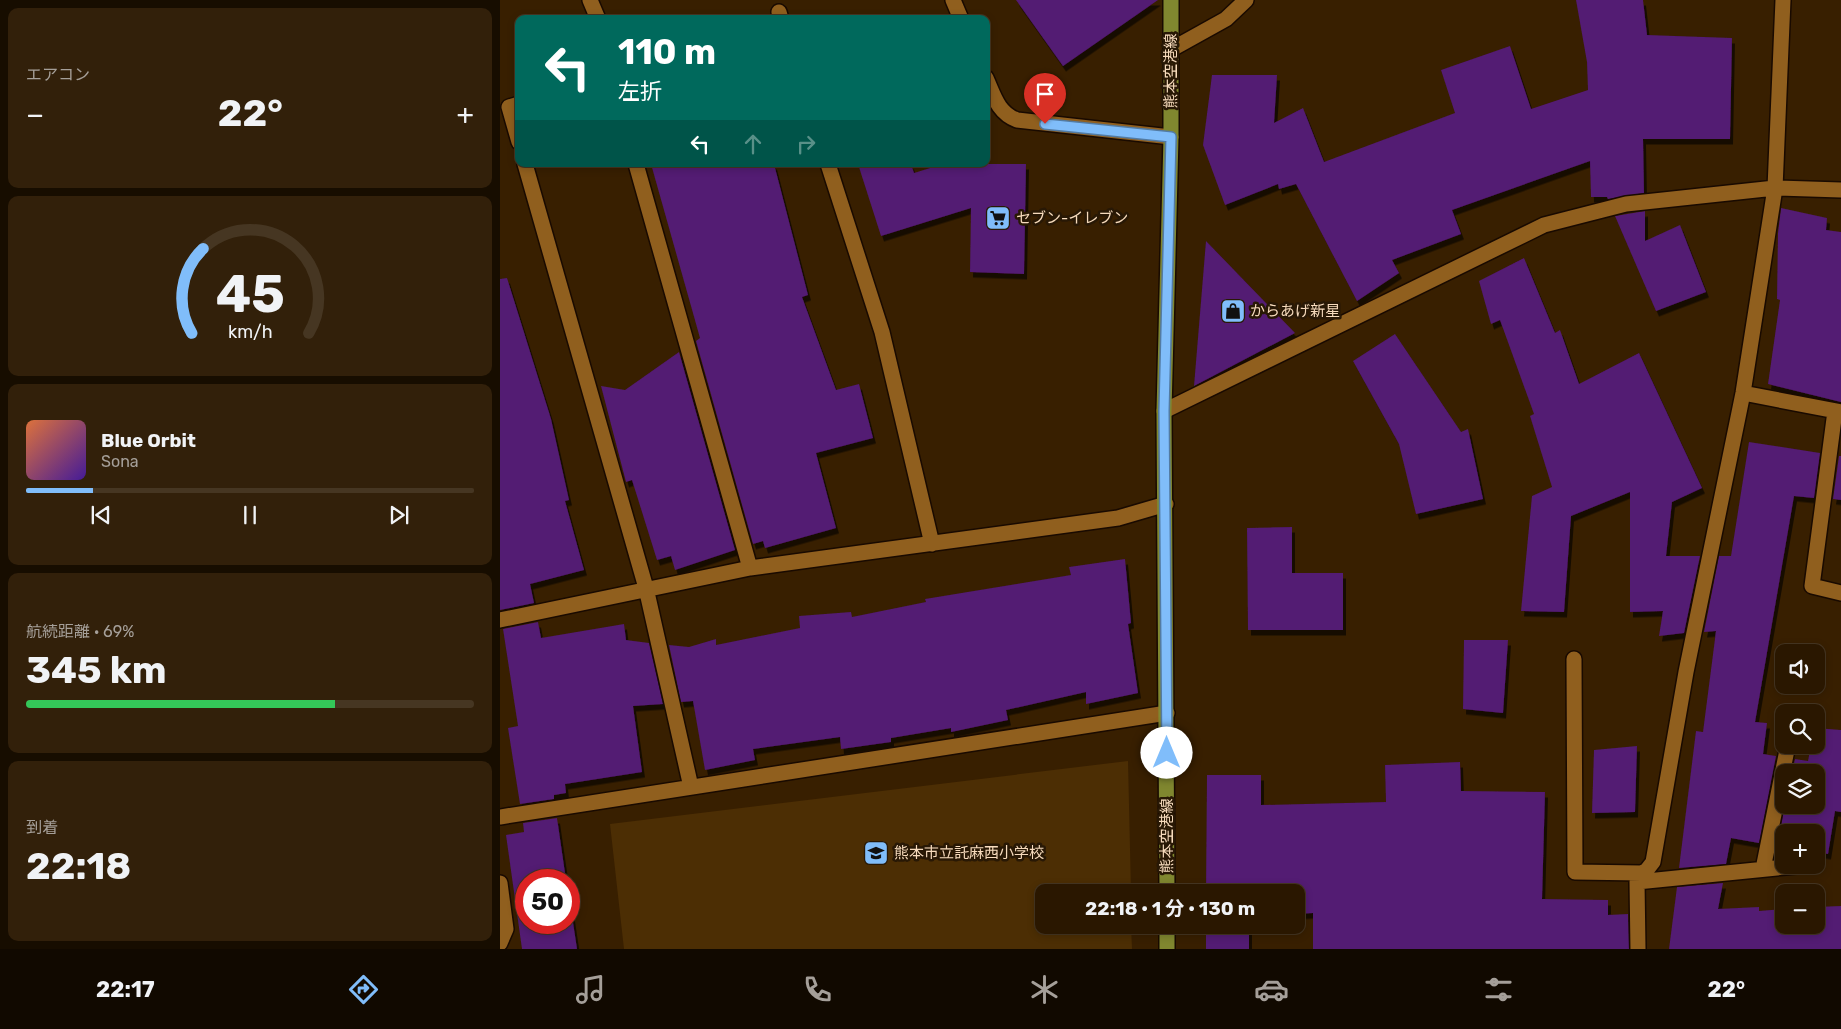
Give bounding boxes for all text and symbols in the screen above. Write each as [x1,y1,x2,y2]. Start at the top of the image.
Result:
text: 110 m [618,31,716,73]
street label: 熊本空港線 [1162,33,1180,109]
icon: left [535,35,600,100]
text: エアコン [26,65,90,84]
pin [1024,73,1066,124]
text: 左折 [618,78,662,105]
icon: arrive [1031,80,1059,108]
text: 22° [218,90,283,136]
text: − [26,98,44,131]
text: + [457,98,474,131]
icon: left [686,130,714,158]
icon: ahead [739,130,767,158]
icon: right [792,130,820,158]
supermarket icon: セブン-イレブン [985,205,1011,231]
place label: セブン-イレブン [1016,209,1128,227]
text: 45 [215,263,285,325]
shop icon: からあげ新星 [1220,298,1246,324]
place label: からあげ新星 [1250,302,1340,320]
text: km/h [228,321,272,342]
text: Blue Orbit [101,429,196,452]
text: Sona [101,452,139,471]
icon: previous [87,501,115,529]
icon: pause [236,501,264,529]
icon: next [385,501,413,529]
text: 航続距離 · 69% [26,622,134,641]
map controls [1775,644,1825,934]
button: sound [1775,644,1825,694]
text: 345 km [26,647,167,693]
button: search [1775,704,1825,754]
position arrow [1140,726,1192,778]
button: layers [1775,764,1825,814]
street label: 熊本空港線 [1158,798,1176,874]
text: 到着 [26,818,58,837]
button: + [1775,824,1825,874]
school or university icon: 熊本市立託麻西小学校 [863,840,889,866]
text: 22:18 [26,843,131,889]
place label: 熊本市立託麻西小学校 [894,844,1044,862]
speed limit sign: 50 [515,869,580,934]
button: − [1775,884,1825,934]
text: 22:18 · 1 分 · 130 m [1085,897,1255,920]
icon: directions [346,972,381,1007]
icon: music [573,972,608,1007]
icon: phone [800,972,835,1007]
icon: climate [1027,972,1062,1007]
icon: car [1254,972,1289,1007]
icon: filters [1481,972,1516,1007]
text: 22:17 [96,976,155,1003]
text: 22° [1707,976,1745,1003]

